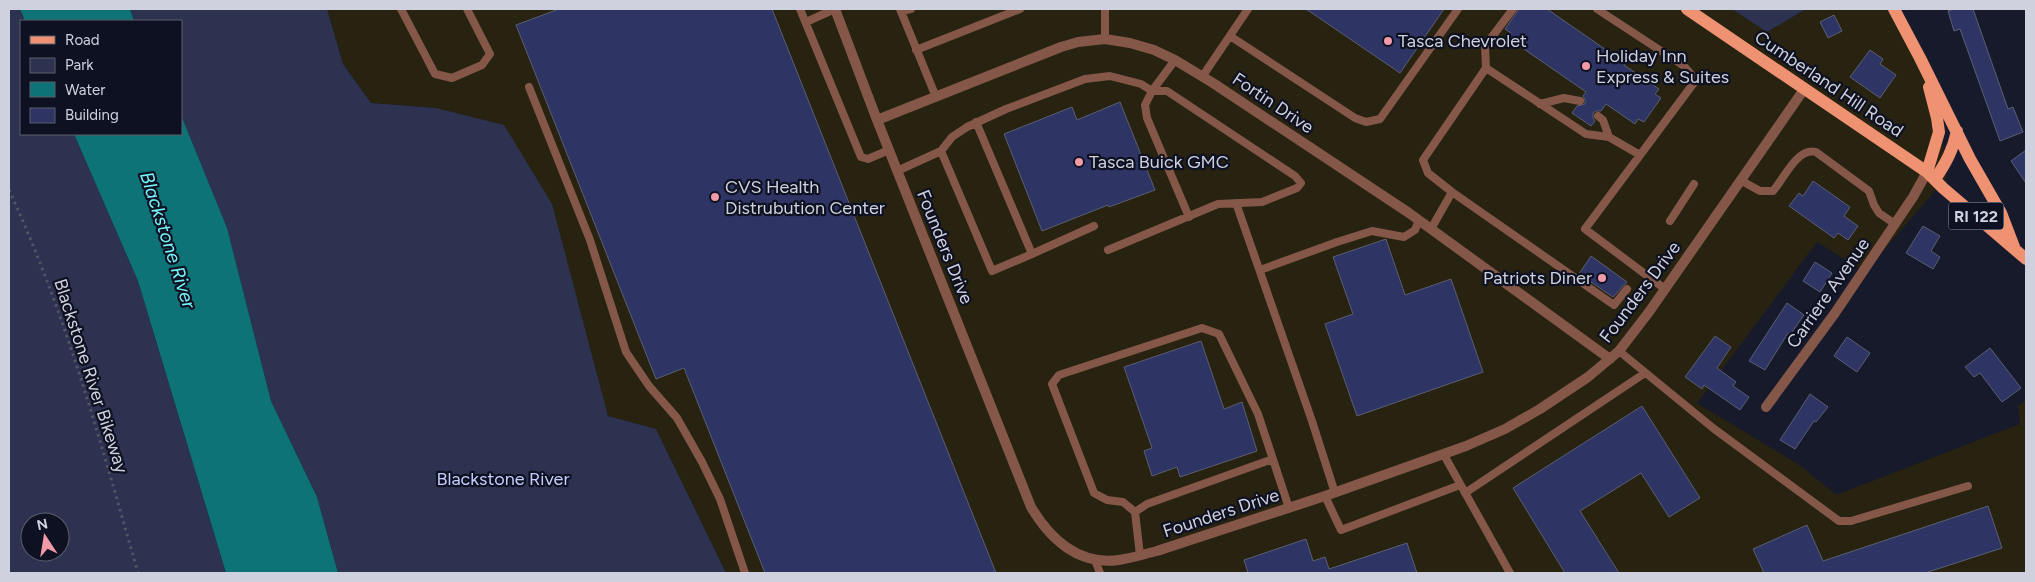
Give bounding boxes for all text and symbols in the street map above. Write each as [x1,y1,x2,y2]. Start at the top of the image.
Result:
legend [20,20,182,135]
street label: Cumberland Hill Road [1751,26,1907,142]
place label: Tasca Chevrolet [1398,30,1527,52]
text: Road [65,31,100,49]
marker: Tasca Chevrolet [1382,35,1394,47]
place label: Holiday Inn Express & Suites [1596,45,1729,88]
text: Park [65,56,94,74]
marker: Holiday Inn Express & Suites [1580,60,1592,72]
street label: Fortin Drive [1228,68,1318,138]
text: Water [65,81,105,99]
text: Building [65,106,119,124]
place label: Tasca Buick GMC [1089,151,1229,173]
marker: Tasca Buick GMC [1073,156,1085,168]
water label: Blackstone River [135,169,201,312]
place label: CVS Health Distrubution Center [725,176,885,219]
street label: Founders Drive [912,187,978,307]
marker: CVS Health Distrubution Center [709,191,721,203]
road number: RI 122 [1948,202,2004,230]
street label: Carriere Avenue [1782,233,1874,352]
street label: Founders Drive [1595,237,1685,347]
place label: Patriots Diner [1483,267,1592,289]
marker: Patriots Diner [1596,272,1608,284]
street label: Blackstone River Bikeway [49,276,133,477]
park label: Blackstone River [436,468,570,490]
street label: Founders Drive [1160,484,1282,542]
north arrow [20,512,70,562]
text: N [35,515,49,534]

